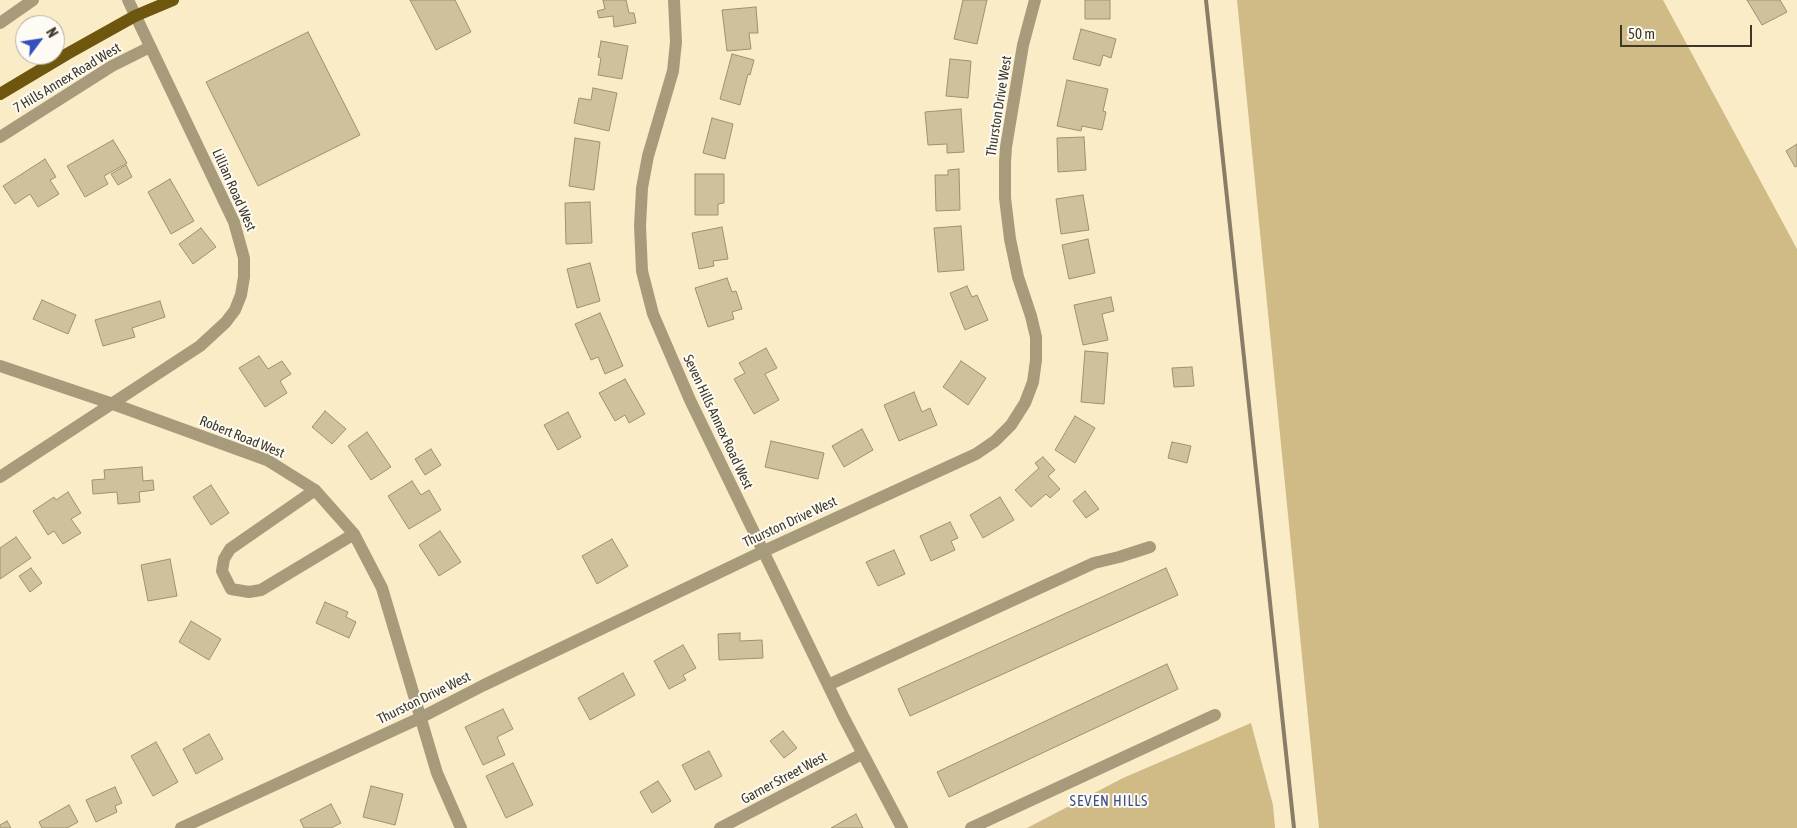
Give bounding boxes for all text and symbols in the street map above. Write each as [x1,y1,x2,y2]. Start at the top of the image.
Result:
north arrow [15,15,65,65]
scale bar [1622,15,1754,47]
text: N [43,25,61,40]
text: 50 m [1628,25,1655,42]
street label: 7 Hills Annex Road West [10,39,124,117]
street label: Thurston Drive West [983,54,1015,158]
street label: Lillian Road West [208,146,260,234]
street label: Seven Hills Annex Road West [679,352,757,492]
street label: Robert Road West [197,412,287,462]
street label: Thurston Drive West [740,493,840,551]
street label: Thurston Drive West [375,668,473,728]
street label: Garner Street West [738,748,830,808]
district label: SEVEN HILLS [1068,792,1150,810]

